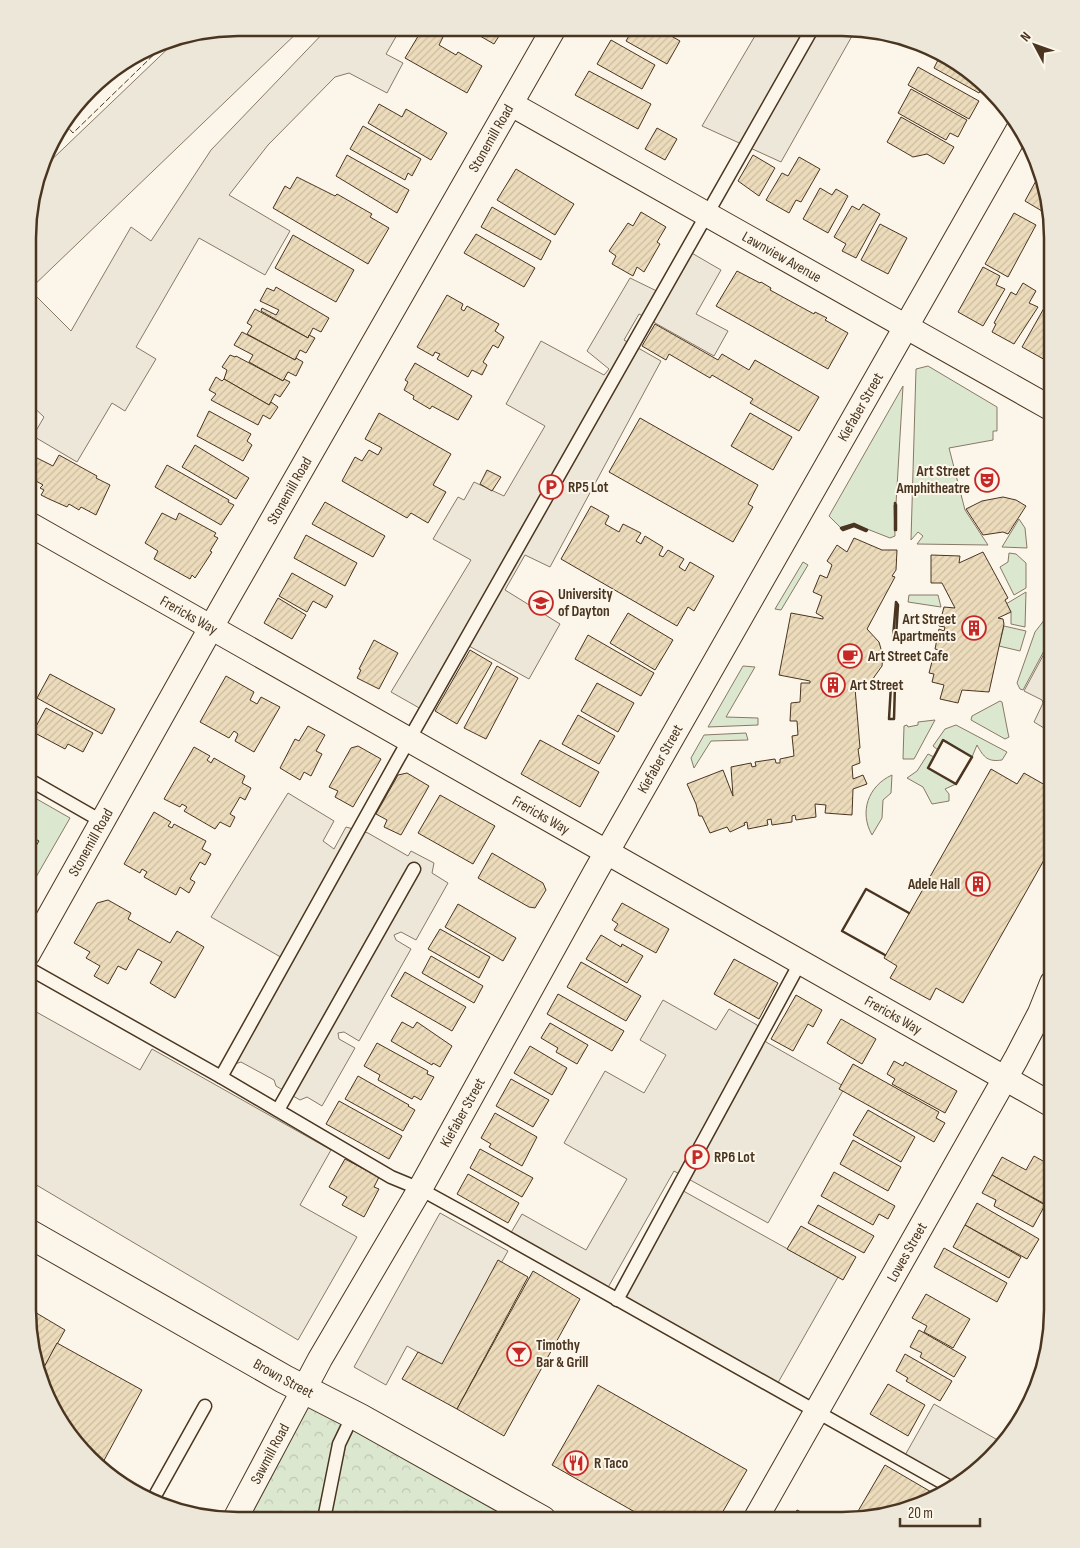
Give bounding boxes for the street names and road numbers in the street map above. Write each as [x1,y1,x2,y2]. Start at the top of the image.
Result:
street label: Stonemill Road [464,101,518,175]
street label: Lawnview Avenue [739,227,825,287]
street label: Kiefaber Street [833,369,888,445]
street label: Stonemill Road [262,453,316,528]
street label: Frericks Way [157,591,221,639]
street label: Kiefaber Street [633,721,687,797]
street label: Frericks Way [509,791,573,839]
street label: Stonemill Road [64,805,117,880]
street label: Frericks Way [861,991,926,1039]
street label: Kiefaber Street [436,1074,489,1150]
street label: Lowes Street [882,1218,931,1285]
street label: Brown Street [250,1354,317,1402]
street label: Sawmill Road [246,1420,294,1487]

